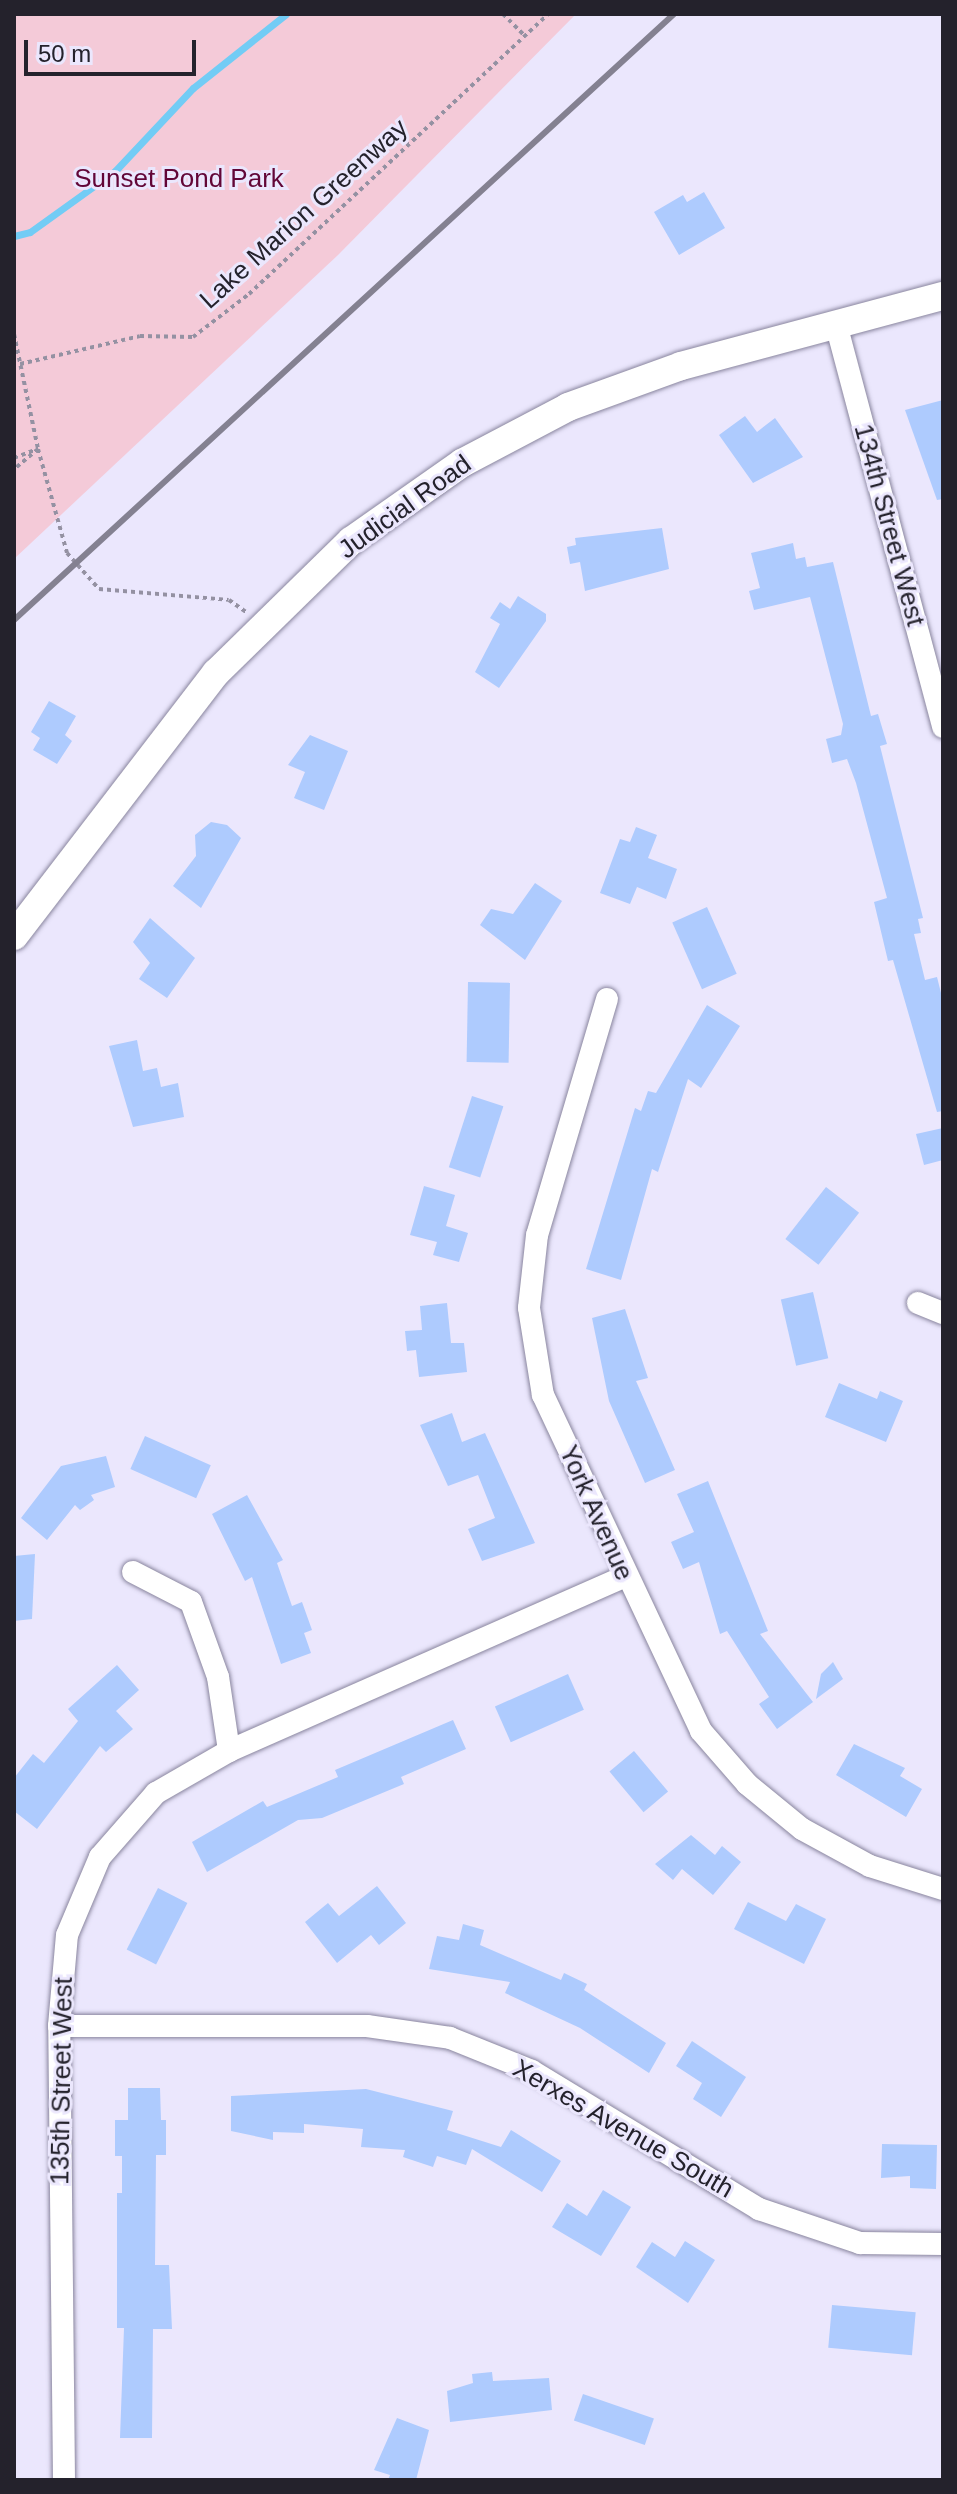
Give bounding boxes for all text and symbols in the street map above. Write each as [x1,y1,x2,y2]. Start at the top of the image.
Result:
scale bar [28,24,200,74]
text: 50 m [38,40,91,67]
street label: Lake Marion Greenway [194,112,414,316]
park label: Sunset Pond Park [74,163,284,195]
street label: 134th Street West [847,421,931,629]
street label: Judicial Road [333,449,477,565]
street label: York Avenue [552,1440,640,1586]
street label: 135th Street West [45,1977,79,2185]
street label: Xerxes Avenue South [507,2053,739,2205]

